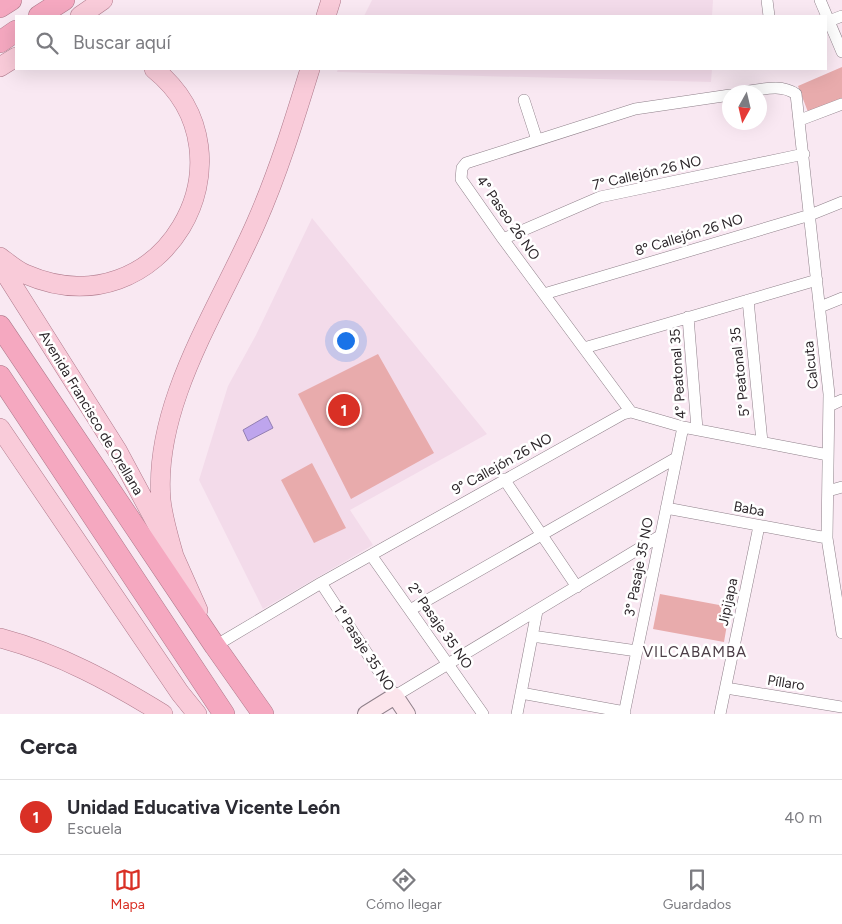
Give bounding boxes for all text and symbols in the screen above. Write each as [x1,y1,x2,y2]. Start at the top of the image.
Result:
search box [15,15,827,70]
icon: search [33,29,61,57]
text: Buscar aquí [73,31,171,54]
north arrow [722,85,767,130]
street label: 7° Callejón 26 NO [591,152,703,194]
street label: 4° Paseo 26 NO [473,173,543,264]
street label: 8º Callejón 26 NO [633,210,745,260]
street label: 5° Peatonal 35 [727,326,753,418]
street label: Avenida Francisco de Orellana [35,328,147,498]
your location [333,328,359,354]
street label: 4° Peatonal 35 [666,328,690,420]
street label: Calcuta [800,340,822,390]
pin: 1 [328,391,360,429]
street label: 9° Callejón 26 NO [449,429,555,499]
street label: Baba [732,498,766,520]
street label: 3° Pasaje 35 NO [621,516,657,618]
street label: Jipijapa [715,577,741,627]
street label: 2° Pasaje 35 NO [404,580,476,672]
street label: 1° Pasaje 35 NO [330,602,398,694]
district label: VILCABAMBA [643,643,747,661]
street label: Píllaro [766,672,806,694]
text: Cerca [20,734,77,759]
text: Unidad Educativa Vicente León [67,796,340,819]
text: 1 [33,808,39,827]
text: 40 m [784,808,822,827]
text: Escuela [67,819,122,838]
tab: Mapa [111,866,145,913]
tab: Cómo llegar [366,866,442,913]
tab: Guardados [663,866,731,913]

